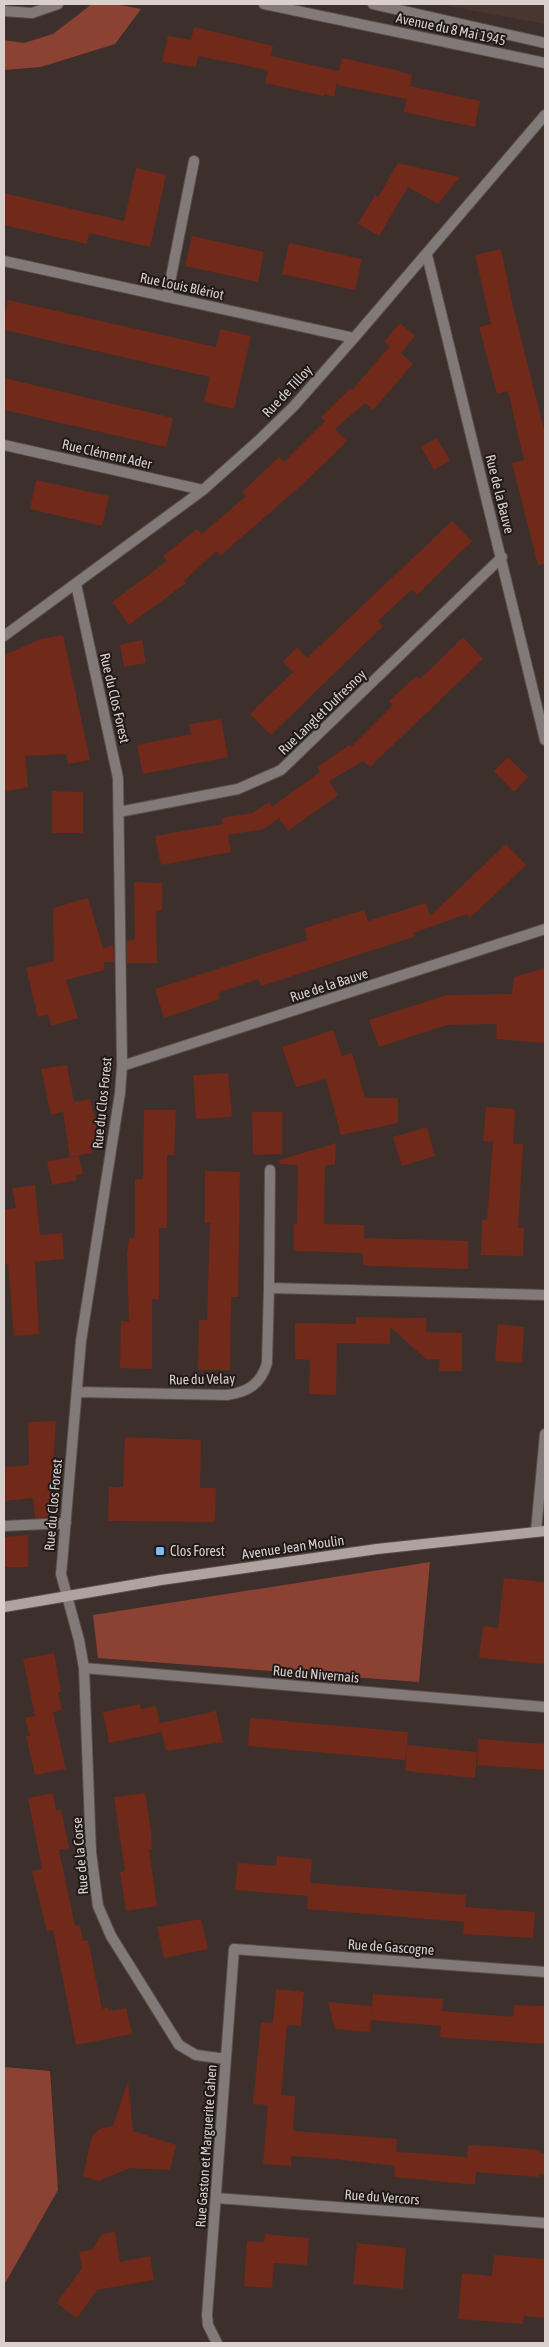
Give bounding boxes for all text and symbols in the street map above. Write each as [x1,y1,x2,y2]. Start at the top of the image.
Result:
street label: Avenue du 8 Mai 1945 [395,10,507,48]
street label: Rue Louis Blériot [139,269,225,303]
street label: Rue de Tilloy [259,361,315,420]
street label: Rue Clément Ader [61,436,154,472]
street label: Rue de la Bauve [482,453,518,535]
street label: Rue du Clos Forest [97,651,133,745]
street label: Rue Langlet Dufresnoy [275,666,369,758]
street label: Rue de la Bauve [288,965,370,1005]
street label: Rue du Clos Forest [89,1056,115,1150]
street label: Rue du Velay [169,1370,235,1388]
street label: Rue du Clos Forest [41,1458,65,1552]
street label: Avenue Jean Moulin [241,1532,345,1562]
place label: Clos Forest [170,1543,225,1559]
marker: Clos Forest [154,1545,166,1557]
street label: Rue du Nivernais [272,1662,360,1686]
street label: Rue de la Corse [69,1817,91,1895]
street label: Rue de Gascogne [347,1936,435,1958]
street label: Rue Gaston et Marguerite Cahen [192,2064,220,2228]
street label: Rue du Vercors [344,2186,420,2208]

